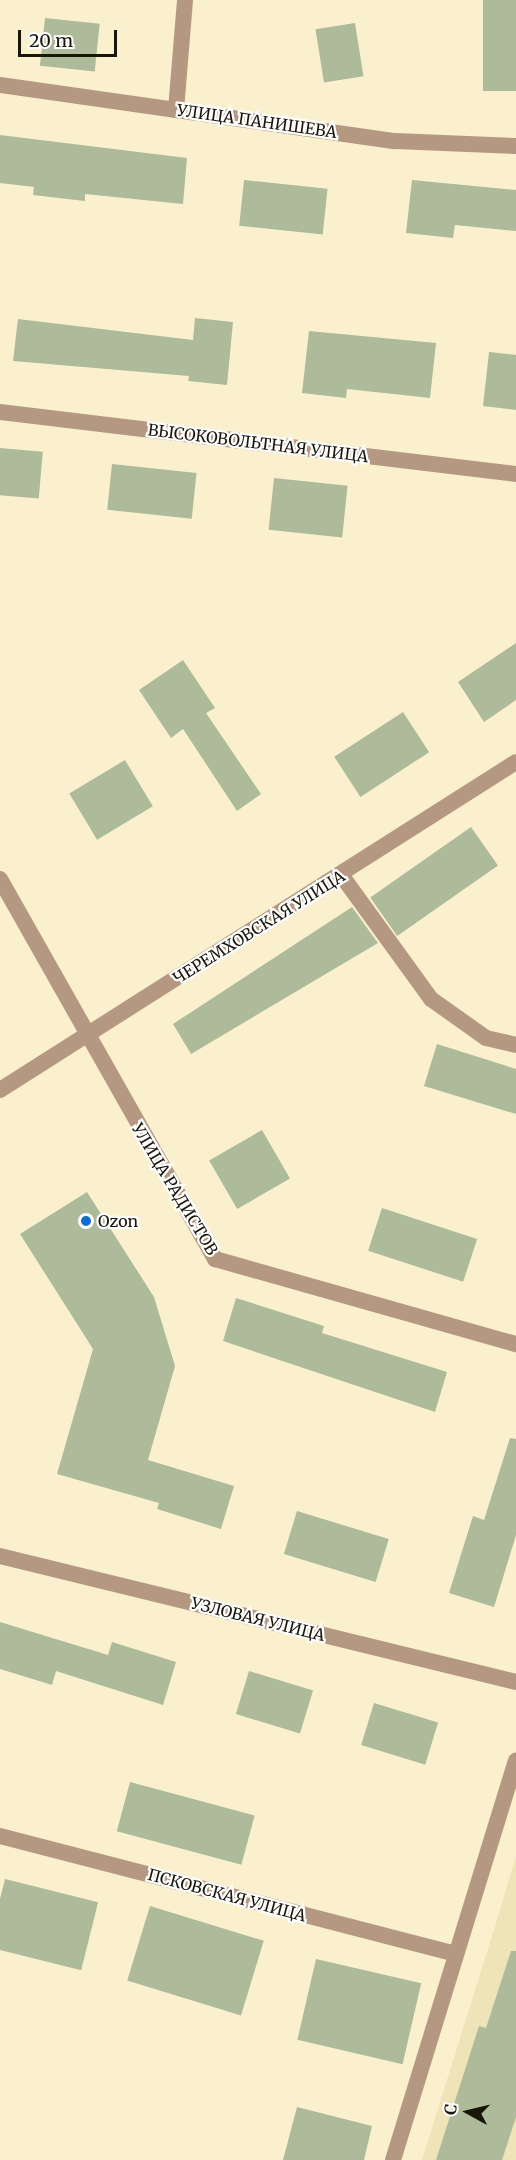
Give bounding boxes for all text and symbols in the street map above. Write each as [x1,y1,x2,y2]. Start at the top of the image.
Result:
scale bar [21,18,120,56]
text: 20 m [29,29,73,52]
street label: УЛИЦА ПАНИШЕВА [176,100,338,142]
street label: ВЫСОКОВОЛЬТНАЯ УЛИЦА [147,420,369,466]
street label: ЧЕРЕМХОВСКАЯ УЛИЦА [170,866,348,988]
street label: УЛИЦА РАДИСТОВ [128,1120,222,1258]
place label: Ozon [98,1211,138,1231]
marker: Ozon [79,1214,93,1228]
street label: УЗЛОВАЯ УЛИЦА [189,1593,327,1645]
street label: ПСКОВСКАЯ УЛИЦА [146,1865,308,1925]
north arrow [438,2082,498,2142]
text: С [440,2103,461,2116]

